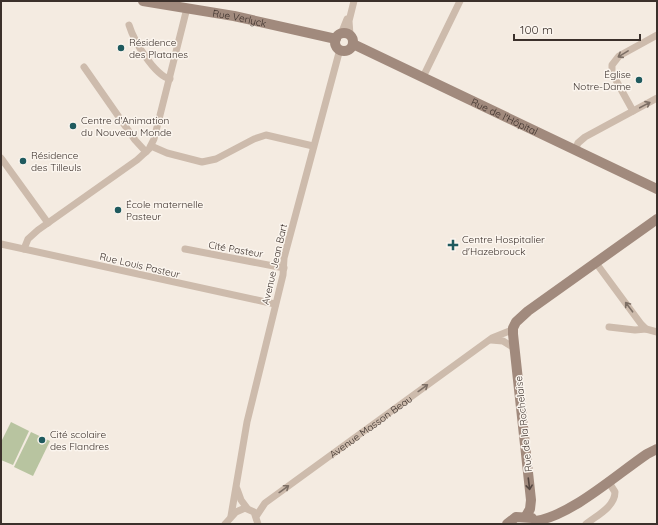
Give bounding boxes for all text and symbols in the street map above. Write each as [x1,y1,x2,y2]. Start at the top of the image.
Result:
street label: Rue Verlyck [211,7,268,30]
scale bar [514,16,640,42]
text: 100 m [520,22,553,37]
place label: Résidence des Platanes [129,36,188,61]
marker: Résidence des Platanes [116,43,126,53]
one-way arrow [617,51,629,59]
place label: Église Notre-Dame [573,68,631,93]
marker: Église Notre-Dame [634,75,644,85]
street label: Rue de l'Hôpital [469,95,540,138]
one-way arrow [639,100,651,108]
place label: Centre d'Animation du Nouveau Monde [81,114,172,139]
marker: Centre d'Animation du Nouveau Monde [68,121,78,131]
place label: Résidence des Tilleuls [31,149,81,174]
marker: Résidence des Tilleuls [18,156,28,166]
place label: École maternelle Pasteur [126,198,203,223]
marker: École maternelle Pasteur [113,205,123,215]
street label: Avenue Jean Bart [259,222,290,306]
place label: Centre Hospitalier d'Hazebrouck [462,233,545,258]
street label: Cité Pasteur [207,238,265,261]
marker: Centre Hospitalier d'Hazebrouck [447,239,459,251]
street label: Rue Louis Pasteur [98,250,182,281]
one-way arrow [625,302,633,313]
street label: Rue de la Rochelaise [512,375,535,472]
one-way arrow [418,384,429,392]
street label: Avenue Masson Beau [327,392,415,461]
place label: Cité scolaire des Flandres [50,428,109,453]
marker: Cité scolaire des Flandres [37,435,47,445]
one-way arrow [526,477,533,490]
one-way arrow [279,485,290,493]

